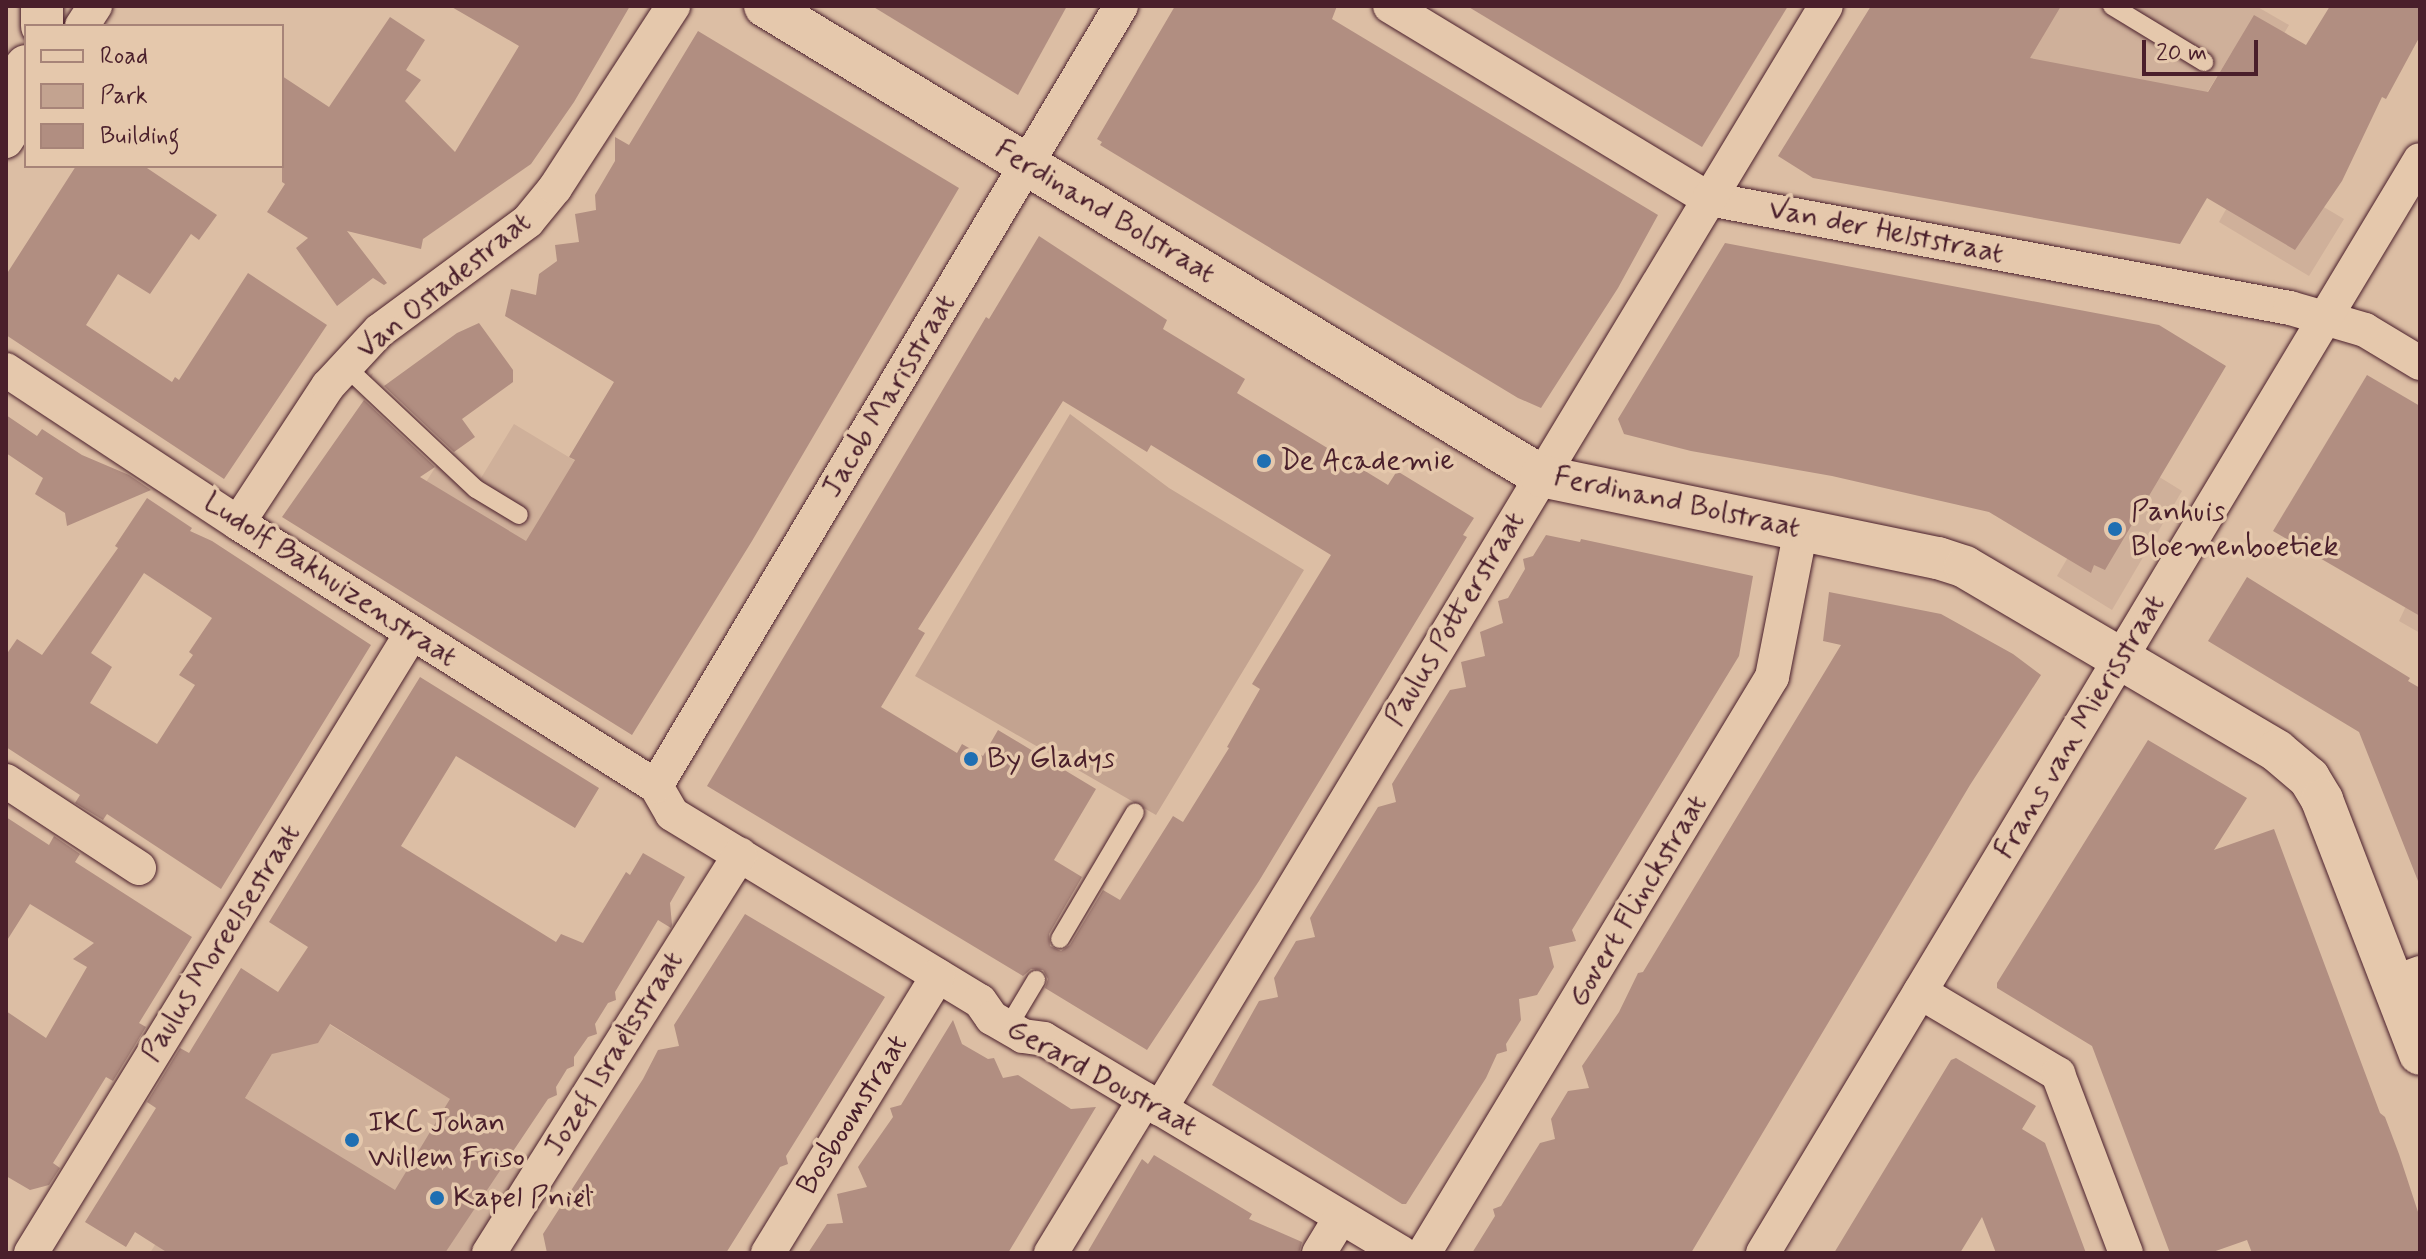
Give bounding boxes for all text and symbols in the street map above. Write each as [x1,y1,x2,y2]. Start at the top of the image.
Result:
legend [24,24,284,168]
scale bar [2146,24,2262,74]
text: 20 m [2156,38,2207,69]
text: Road [100,41,148,72]
text: Park [100,81,148,112]
text: Building [100,121,180,152]
street label: Ferdinand Bolstraat [988,132,1222,292]
street label: Van der Helststraat [1763,191,2009,273]
street label: Van Ostadestraat [349,204,539,368]
street label: Jacob Marisstraat [815,289,963,503]
place label: De Academie [1280,443,1450,479]
marker: De Academie [1255,452,1273,470]
street label: Ferdinand Bolstraat [1550,459,1804,547]
street label: Ludolf Bakhuizenstraat [199,486,461,674]
place label: Panhuis Bloemenboetiek [2131,494,2339,564]
street label: Paulus Potterstraat [1377,505,1533,733]
marker: Panhuis Bloemenboetiek [2106,520,2124,538]
street label: Frans van Mierisstraat [1989,592,2171,862]
place label: By Gladys [987,741,1115,777]
marker: By Gladys [962,750,980,768]
street label: Govert Flinckstraat [1561,789,1715,1013]
street label: Paulus Moreelsestraat [133,817,309,1069]
street label: Jozef Israëlsstraat [535,943,693,1165]
street label: Gerard Doustraat [1000,1011,1204,1145]
street label: Bosboomstraat [790,1028,916,1202]
place label: IKC Johan Willem Friso [368,1105,521,1176]
marker: IKC Johan Willem Friso [343,1131,361,1149]
place label: Kapel Pniël [453,1180,592,1216]
marker: Kapel Pniël [428,1189,446,1207]

